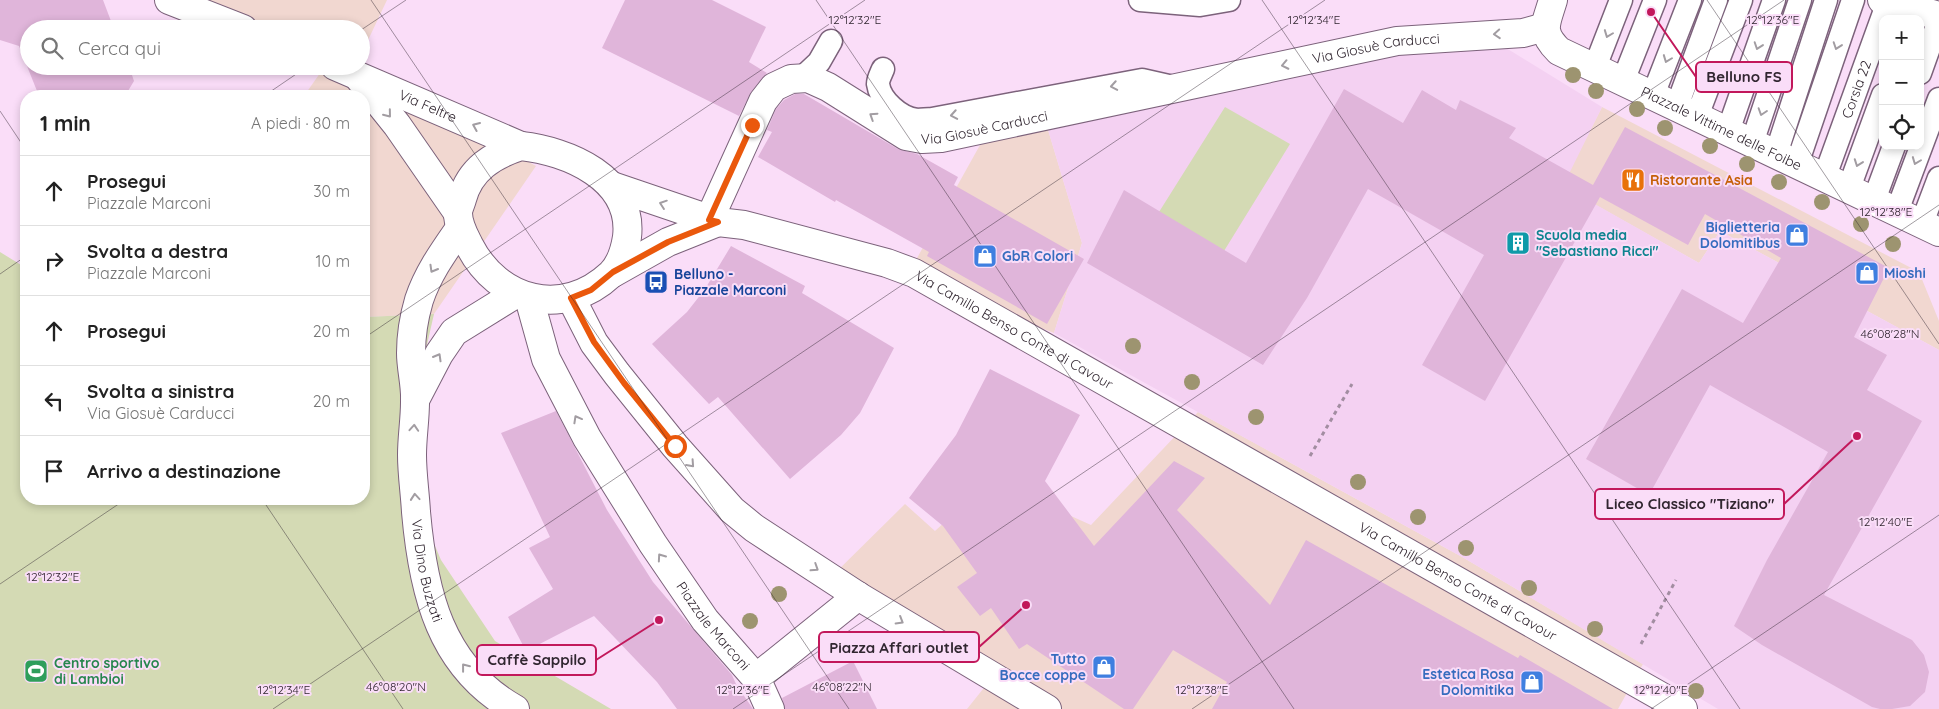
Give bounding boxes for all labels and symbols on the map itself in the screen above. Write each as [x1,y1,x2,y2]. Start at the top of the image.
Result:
text: 12°12'32"E [829,12,882,27]
text: 12°12'34"E [1288,12,1340,27]
text: 12°12'36"E [1747,12,1799,27]
street label: Via Giosuè Carducci [1311,29,1440,68]
one-way arrow [1493,29,1501,40]
one-way arrow [1603,29,1614,38]
one-way arrow [1754,41,1764,50]
one-way arrow [1833,41,1843,50]
one-way arrow [1662,54,1673,63]
street label: Corsia 22 [1838,58,1875,121]
one-way arrow [1280,59,1289,70]
callout: Belluno FS [1696,62,1792,92]
text: Belluno FS [1706,67,1782,86]
one-way arrow [1110,80,1119,90]
street label: Piazzale Vittime delle Foibe [1638,82,1805,174]
street label: Via Feltre [396,86,460,126]
street label: Via Giosuè Carducci [920,107,1049,148]
one-way arrow [382,108,390,117]
one-way arrow [1758,108,1768,116]
one-way arrow [950,109,959,119]
one-way arrow [869,113,878,123]
route end [741,114,764,137]
one-way arrow [472,122,481,133]
one-way arrow [1911,156,1922,165]
one-way arrow [1854,158,1864,166]
restaurant icon: Ristorante Asia [1620,167,1646,193]
place label: Ristorante Asia [1650,171,1753,189]
one-way arrow [660,200,668,210]
text: 12°12'38"E [1860,204,1913,219]
place label: Biglietteria Dolomitibus [1700,218,1780,252]
shop icon: Biglietteria Dolomitibus [1784,222,1810,248]
place label: Scuola media "Sebastiano Ricci" [1536,226,1659,260]
building icon: Scuola media "Sebastiano Ricci" [1505,230,1531,256]
shop icon: GbR Colori [972,243,998,269]
place label: GbR Colori [1002,247,1073,265]
shop icon: Mioshi [1854,260,1880,286]
one-way arrow [429,263,439,272]
place label: Mioshi [1884,264,1926,282]
place label: Belluno - Piazzale Marconi [674,265,786,299]
street label: Via Camillo Benso Conte di Cavour [912,267,1117,393]
bus stop icon: Belluno - Piazzale Marconi [643,269,669,295]
text: 46°08'28"N [1860,326,1920,341]
one-way arrow [432,353,442,362]
one-way arrow [573,415,583,424]
one-way arrow [408,424,419,432]
route start [664,435,687,458]
one-way arrow [686,459,695,468]
callout: Liceo Classico "Tiziano" [1595,489,1784,519]
one-way arrow [410,493,421,501]
text: Liceo Classico "Tiziano" [1606,494,1775,513]
text: 12°12'40"E [1859,514,1913,529]
street label: Via Dino Buzzati [408,518,447,625]
street label: Via Camillo Benso Conte di Cavour [1356,518,1561,645]
one-way arrow [658,553,667,563]
one-way arrow [809,562,819,571]
text: 12°12'32"E [27,569,80,584]
street label: Piazzale Marconi [672,578,754,674]
one-way arrow [894,614,903,624]
callout: Piazza Affari outlet [819,632,979,662]
text: Piazza Affari outlet [829,638,969,657]
callout: Caffè Sappilo [477,645,596,675]
text: Caffè Sappilo [487,650,587,669]
place label: Tutto Bocce coppe [1000,650,1086,684]
place label: Centro sportivo di Lambioi [54,654,160,688]
shop icon: Tutto Bocce coppe [1091,654,1117,680]
sports icon: Centro sportivo di Lambioi [23,658,49,684]
one-way arrow [462,663,471,673]
place label: Estetica Rosa Dolomitika [1422,665,1514,699]
shop icon: Estetica Rosa Dolomitika [1519,669,1545,695]
text: 46°08'20"N [366,679,426,694]
text: 46°08'22"N [812,679,872,694]
text: 12°12'34"E [258,682,310,697]
text: 12°12'36"E [717,682,769,697]
text: 12°12'38"E [1176,682,1229,697]
text: 12°12'40"E [1634,682,1688,697]

